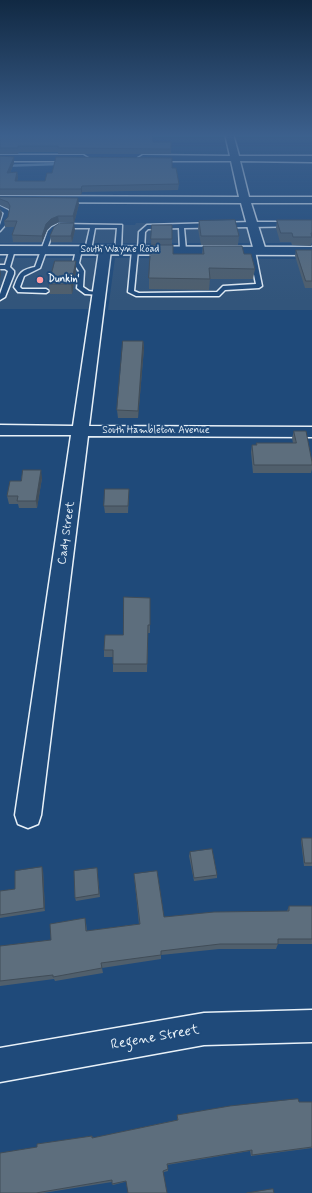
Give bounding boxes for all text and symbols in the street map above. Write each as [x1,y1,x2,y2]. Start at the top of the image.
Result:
street label: South Wayne Road [81,244,159,256]
place label: Dunkin' [48,274,80,286]
marker: Dunkin' [35,275,45,285]
street label: South Hambleton Avenue [102,425,210,437]
street label: Cady Street [55,500,79,566]
street label: Regene Street [110,1022,200,1054]

